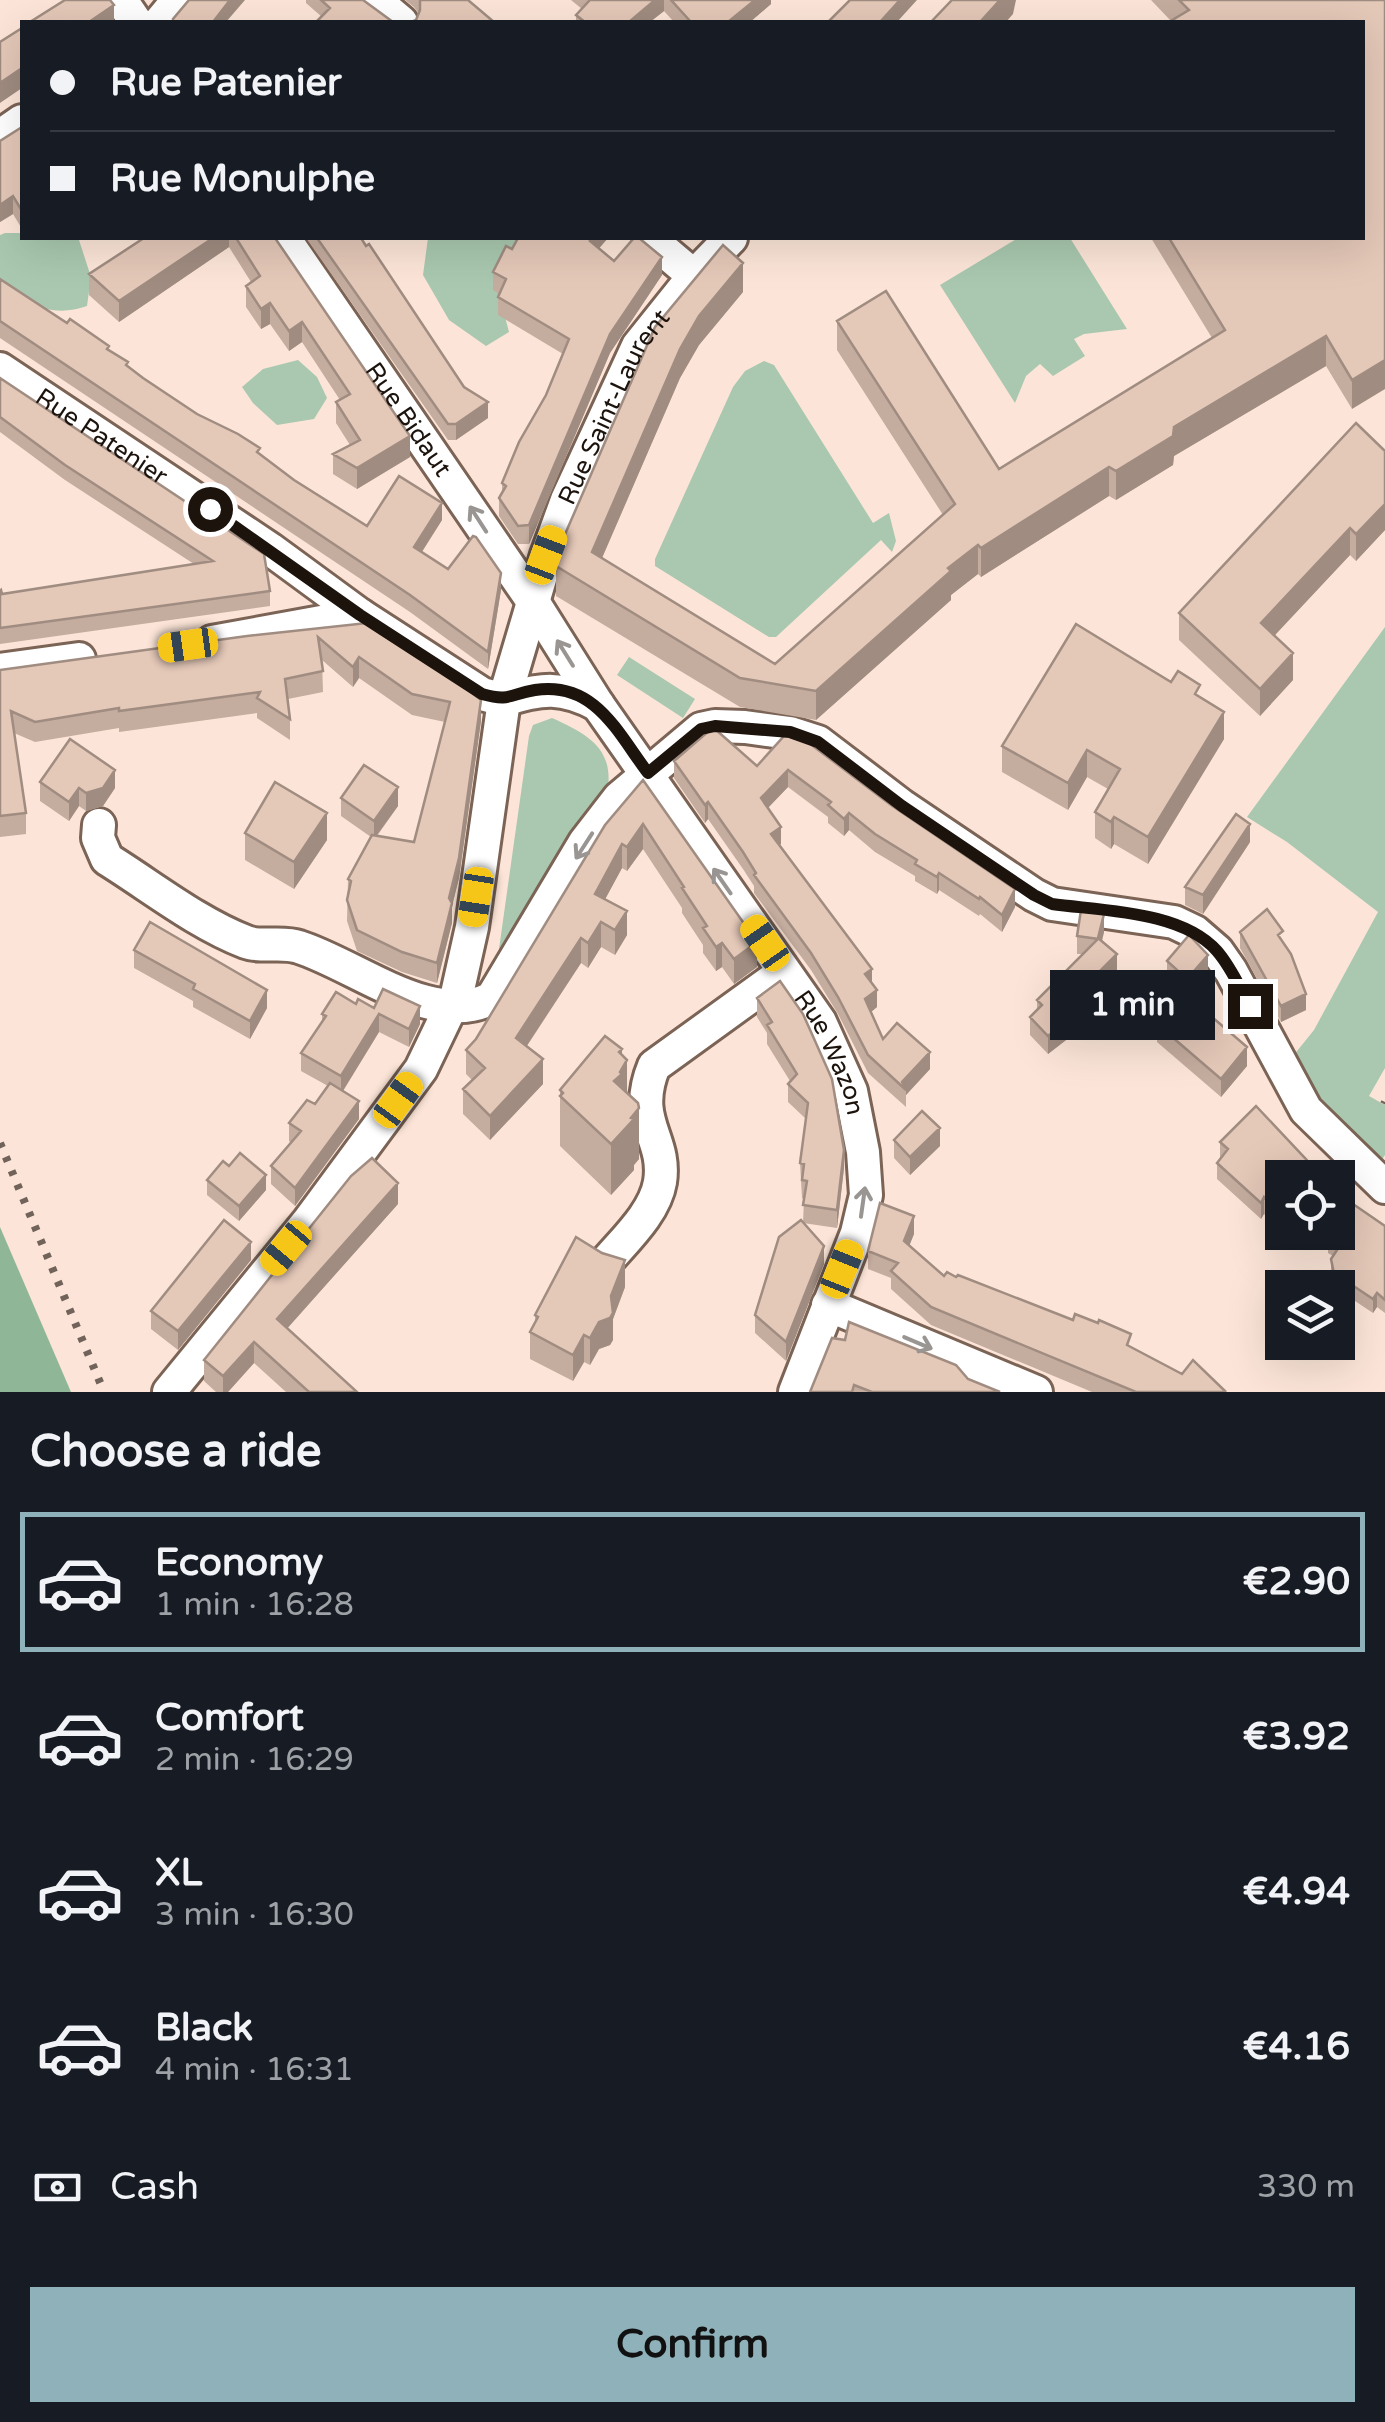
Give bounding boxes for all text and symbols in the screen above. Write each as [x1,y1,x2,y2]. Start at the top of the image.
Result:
text: Rue Patenier [110,60,341,106]
text: Rue Monulphe [110,156,375,202]
street label: Rue Saint-Laurent [552,303,677,509]
street label: Rue Bidaut [359,357,458,483]
street label: Rue Patenier [30,382,174,492]
route start [188,487,233,532]
one-way arrow [467,506,488,534]
car [521,522,571,588]
car [156,626,220,664]
one-way arrow [555,639,575,667]
one-way arrow [574,831,595,860]
car [456,865,496,929]
one-way arrow [712,867,733,895]
car [736,910,794,976]
callout: 1 min [1050,971,1215,1041]
street label: Rue Wazon [787,984,870,1117]
route end [1228,984,1273,1029]
text: 1 min [1090,986,1175,1024]
car [368,1067,428,1133]
map controls [1265,1160,1355,1360]
button: locate [1265,1160,1355,1250]
one-way arrow [854,1186,872,1219]
car [255,1215,317,1281]
car [817,1236,867,1302]
button: layers [1265,1270,1355,1360]
one-way arrow [902,1335,933,1353]
text: Choose a ride [30,1425,321,1479]
icon: car [35,1537,125,1627]
text: Economy [155,1540,323,1586]
text: €2.90 [1243,1559,1350,1605]
text: 1 min · 16:28 [155,1586,354,1624]
icon: car [35,1692,125,1782]
text: Comfort [155,1695,304,1741]
text: €3.92 [1243,1714,1350,1760]
text: 2 min · 16:29 [155,1741,354,1779]
icon: car [35,1847,125,1937]
text: XL [155,1850,202,1896]
text: €4.94 [1243,1869,1350,1915]
text: 3 min · 16:30 [155,1896,354,1934]
icon: car [35,2002,125,2092]
text: Black [155,2005,253,2051]
text: €4.16 [1243,2024,1350,2070]
text: 4 min · 16:31 [155,2051,354,2089]
icon: cash [30,2160,85,2215]
text: Cash [110,2164,199,2210]
text: 330 m [1257,2168,1355,2206]
button: Confirm [30,2287,1355,2402]

